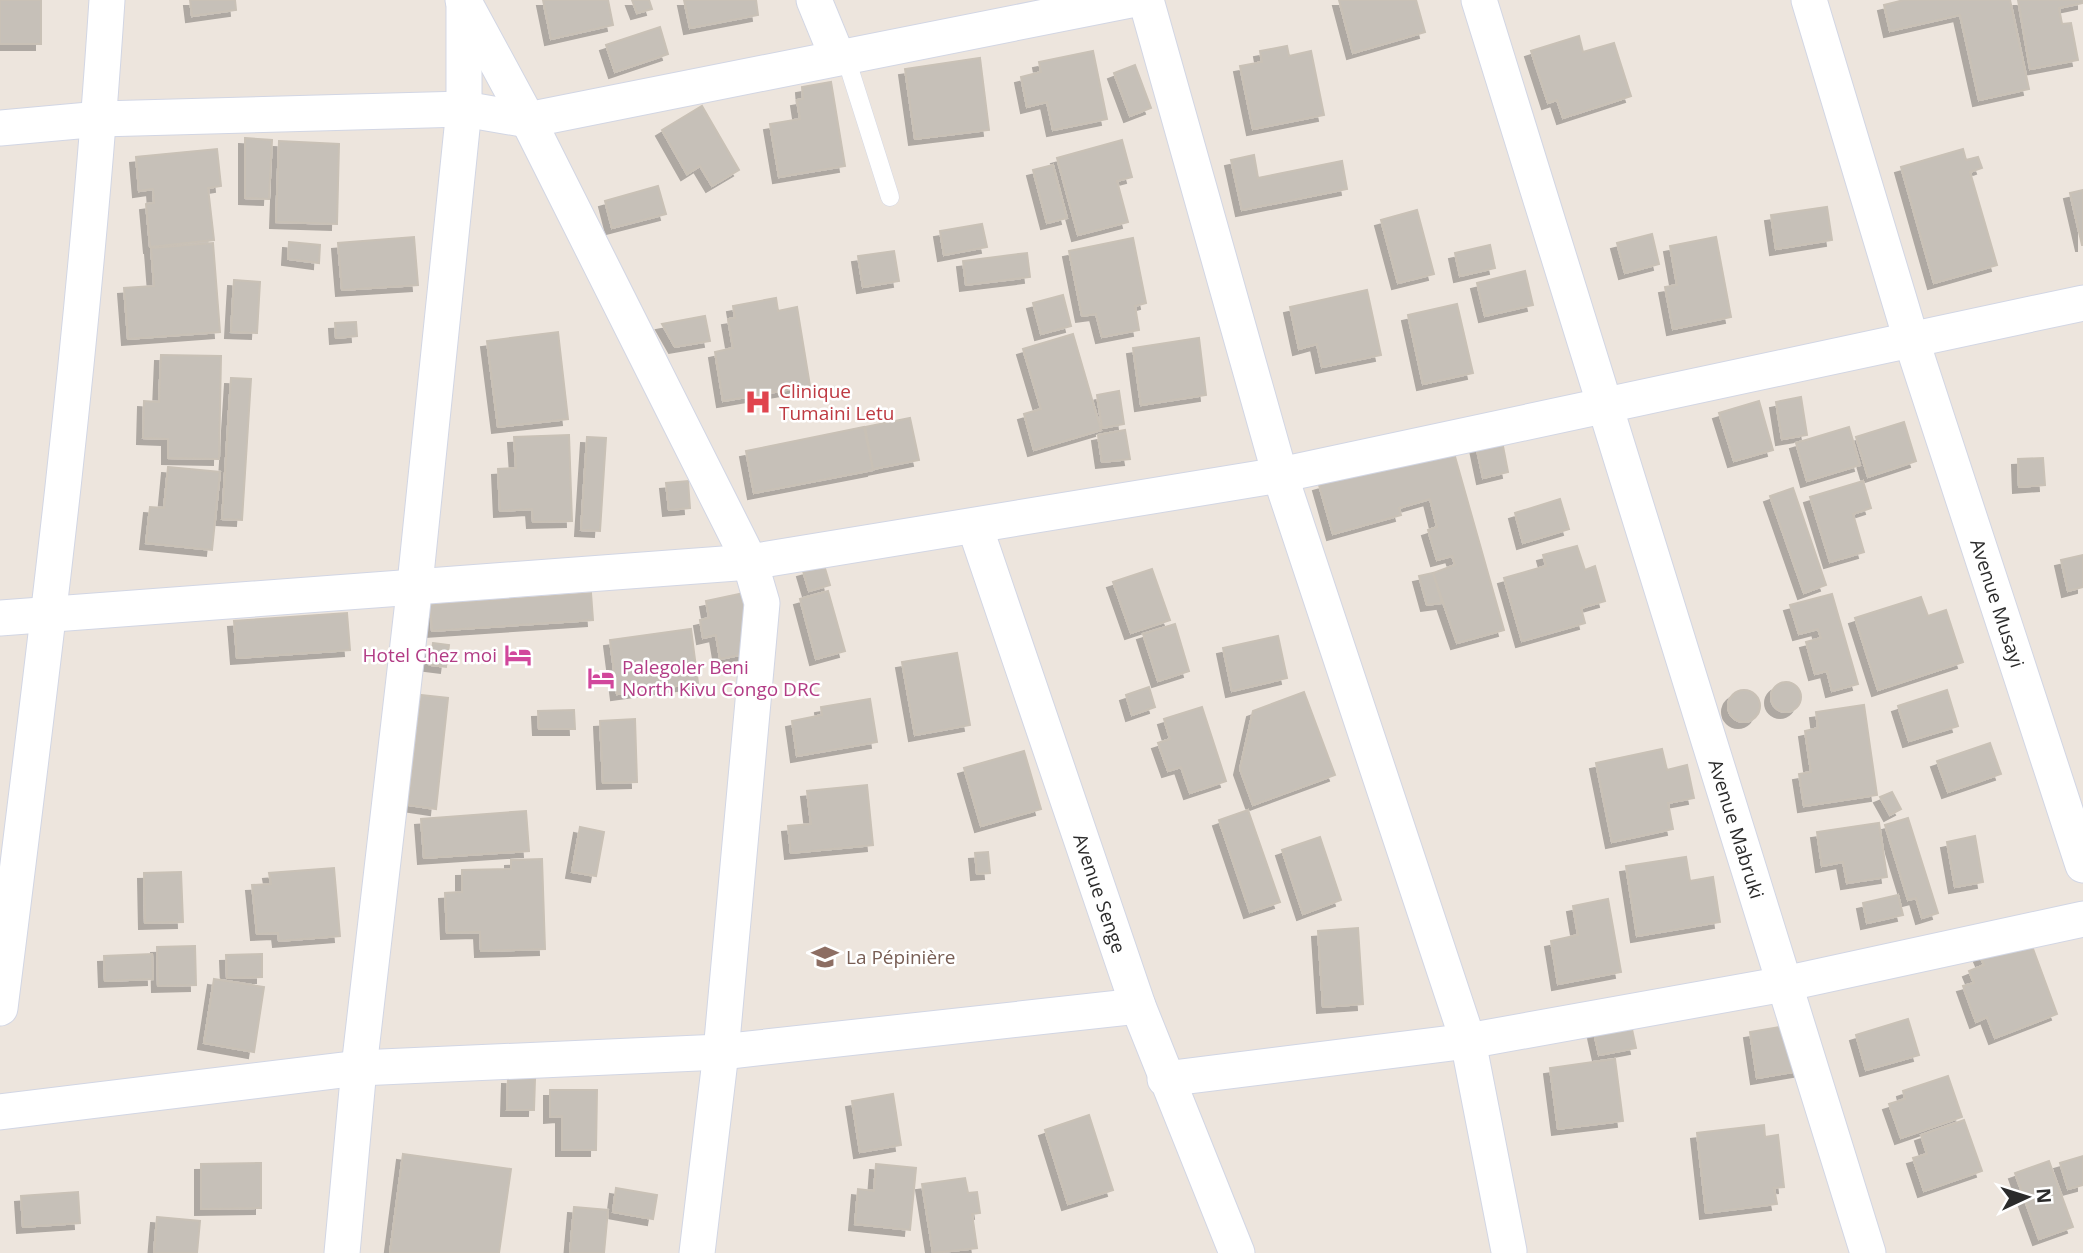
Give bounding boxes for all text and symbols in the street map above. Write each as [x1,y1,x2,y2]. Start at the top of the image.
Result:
place label: Clinique Tumaini Letu [779,378,894,426]
hospital icon: Clinique Tumaini Letu [743,387,773,417]
street label: Avenue Musayi [1964,536,2031,671]
hotel icon: Hotel Chez moi [503,640,533,670]
place label: Hotel Chez moi [362,642,497,668]
place label: Palegoler Beni North Kivu Congo DRC [622,654,821,702]
hotel icon: Palegoler Beni North Kivu Congo DRC [586,663,616,693]
street label: Avenue Mabruki [1703,756,1770,902]
street label: Avenue Senge [1067,830,1132,957]
school or university icon: La Pépinière [810,942,840,972]
place label: La Pépinière [846,944,955,970]
north arrow [1992,1162,2062,1232]
text: N [2030,1187,2057,1204]

